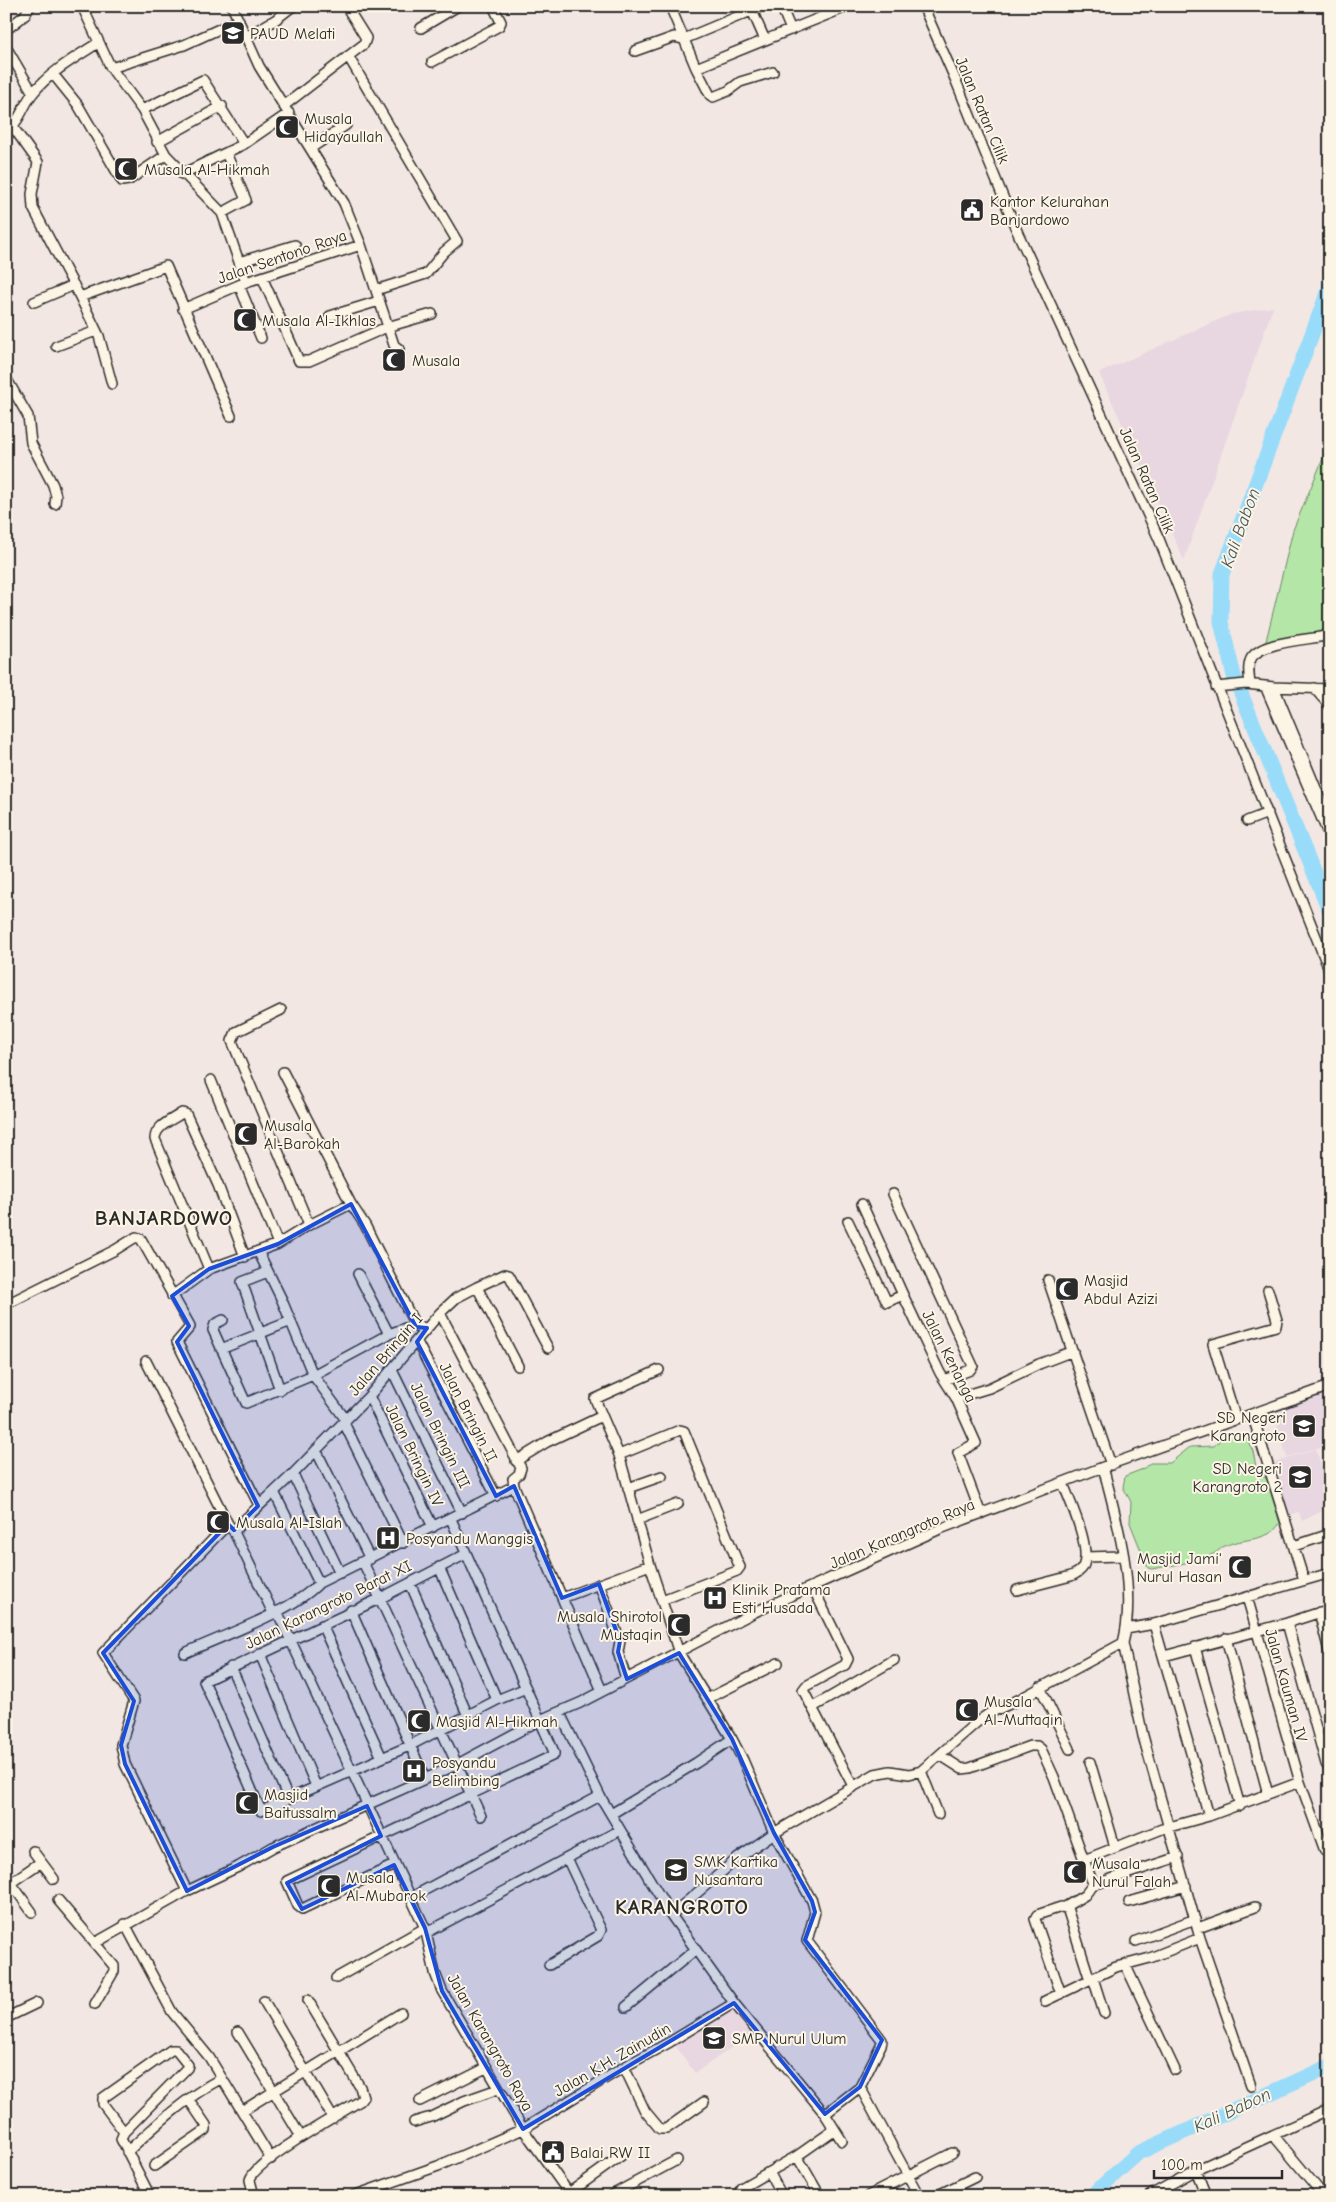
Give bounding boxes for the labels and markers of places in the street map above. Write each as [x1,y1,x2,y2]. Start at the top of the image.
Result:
school or university icon: PAUD Melati [220,20,246,46]
place label: PAUD Melati [250,25,335,43]
place label: Musala Hidayaullah [304,110,383,146]
mosque icon: Musala Hidayaullah [274,114,300,140]
mosque icon: Musala Al-Hikmah [113,156,139,182]
place label: Musala Al-Hikmah [144,161,270,179]
place label: Kantor Kelurahan Banjardowo [990,193,1109,229]
public building icon: Kantor Kelurahan Banjardowo [959,197,985,223]
mosque icon: Musala Al-Ikhlas [232,307,258,333]
place label: Musala Al-Ikhlas [262,312,376,330]
mosque icon: Musala [381,347,407,373]
place label: Musala [412,352,460,370]
place label: Musala Al-Barokah [264,1117,340,1153]
mosque icon: Musala Al-Barokah [233,1121,259,1147]
place label: Masjid Abdul Azizi [1084,1272,1158,1308]
mosque icon: Masjid Abdul Azizi [1054,1276,1080,1302]
place label: SD Negeri Karangroto [1210,1409,1286,1445]
school or university icon: SD Negeri Karangroto [1291,1413,1317,1439]
place label: SD Negeri Karangroto 2 [1192,1460,1282,1496]
school or university icon: SD Negeri Karangroto 2 [1287,1464,1313,1490]
mosque icon: Musala Al-Islah [205,1509,231,1535]
place label: Musala Al-Islah [236,1514,342,1532]
hospital icon: Posyandu Manggis [375,1525,401,1551]
place label: Posyandu Manggis [406,1530,533,1548]
place label: Masjid Jami' Nurul Hasan [1136,1550,1222,1586]
mosque icon: Masjid Jami' Nurul Hasan [1227,1554,1253,1580]
place label: Klinik Pratama Esti Husada [732,1581,831,1617]
hospital icon: Klinik Pratama Esti Husada [702,1585,728,1611]
place label: Musala Shirotol Mustaqin [557,1608,662,1644]
mosque icon: Musala Shirotol Mustaqin [666,1612,692,1638]
place label: Musala Al-Muttaqin [984,1693,1063,1729]
mosque icon: Musala Al-Muttaqin [954,1697,980,1723]
mosque icon: Masjid Al-Hikmah [406,1708,432,1734]
place label: Masjid Al-Hikmah [436,1713,558,1731]
place label: Posyandu Belimbing [432,1754,500,1790]
hospital icon: Posyandu Belimbing [401,1758,427,1784]
place label: Masjid Baitussalm [264,1786,337,1822]
mosque icon: Masjid Baitussalm [234,1790,260,1816]
place label: SMK Kartika Nusantara [694,1853,778,1889]
place label: Musala Nurul Falah [1092,1855,1171,1891]
school or university icon: SMK Kartika Nusantara [663,1857,689,1883]
mosque icon: Musala Nurul Falah [1062,1859,1088,1885]
place label: Musala Al-Mubarok [346,1869,426,1905]
mosque icon: Musala Al-Mubarok [316,1873,342,1899]
school or university icon: SMP Nurul Ulum [701,2025,727,2051]
place label: SMP Nurul Ulum [732,2030,847,2048]
public building icon: Balai RW II [540,2139,566,2165]
place label: Balai RW II [570,2144,650,2162]

